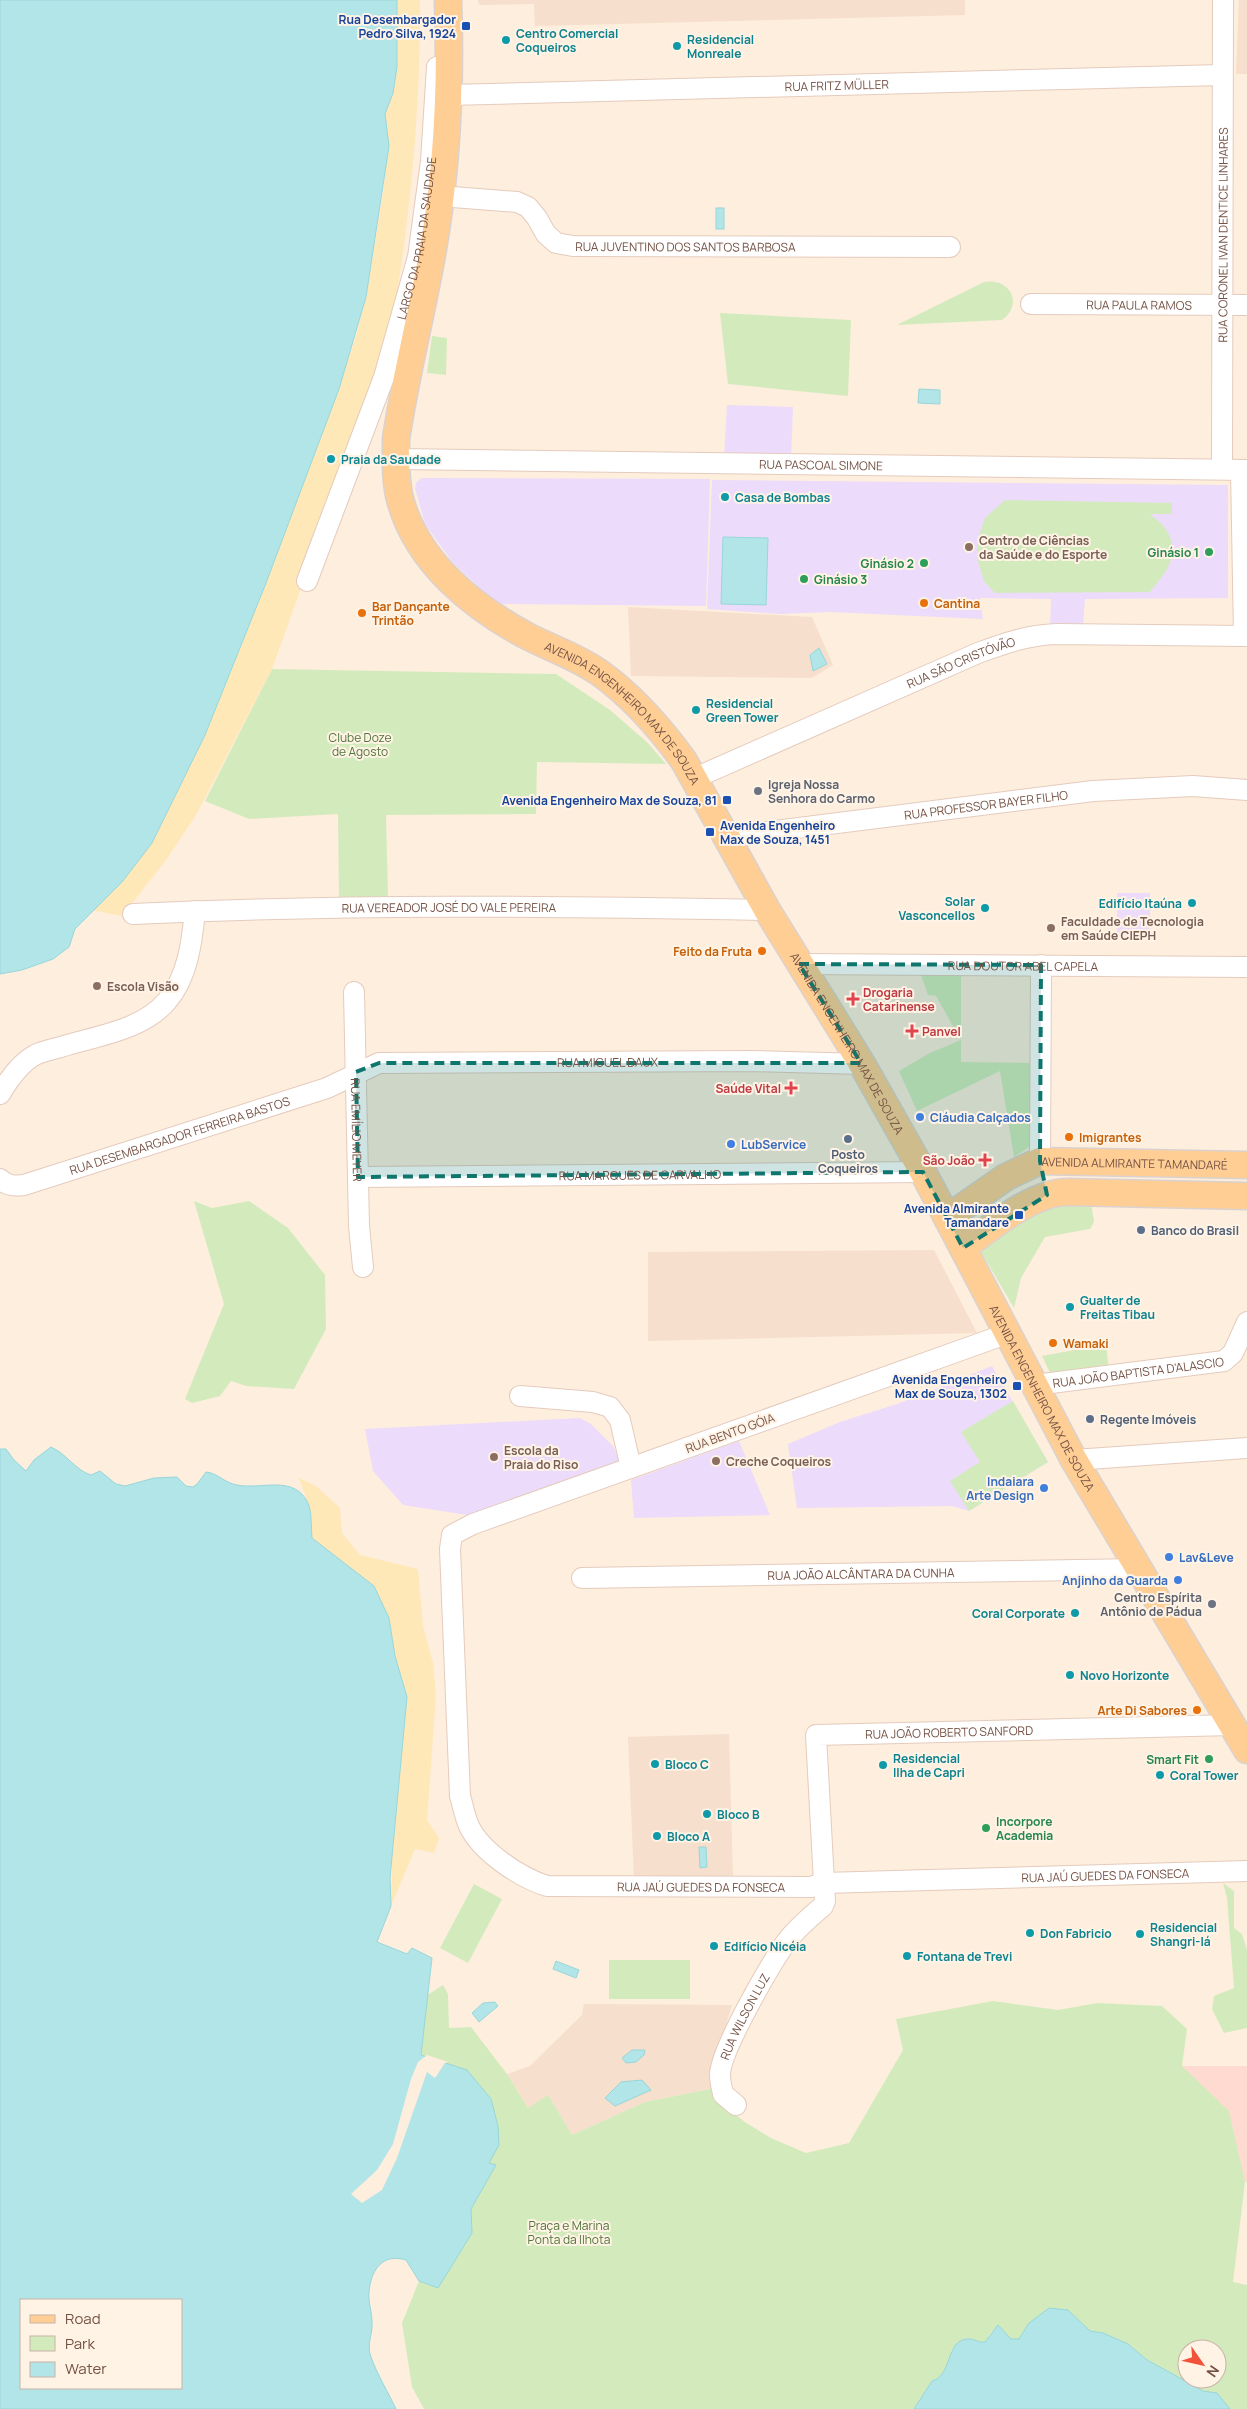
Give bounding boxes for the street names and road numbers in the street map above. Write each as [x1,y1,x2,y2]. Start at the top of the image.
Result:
street label: RUA FRITZ MÜLLER [785,75,890,95]
street label: RUA CORONEL IVAN DENTICE LINHARES [1214,127,1231,343]
street label: LARGO DA PRAIA DA SAUDADE [392,156,440,321]
street label: RUA JUVENTINO DOS SANTOS BARBOSA [575,238,796,255]
street label: RUA PAULA RAMOS [1086,296,1192,313]
street label: RUA PASCOAL SIMONE [759,455,883,474]
street label: RUA SÃO CRISTÓVÃO [904,632,1017,692]
street label: AVENIDA ENGENHEIRO MAX DE SOUZA [542,637,704,788]
street label: RUA PROFESSOR BAYER FILHO [903,786,1069,823]
street label: RUA VEREADOR JOSÉ DO VALE PEREIRA [342,898,557,916]
street label: AVENIDA ENGENHEIRO MAX DE SOUZA [787,949,909,1137]
street label: RUA DOUTOR ABEL CAPELA [948,956,1099,975]
street label: RUA MIGUEL DAUX [557,1053,659,1071]
street label: RUA EMÍLIO MEYER [347,1078,367,1182]
street label: RUA DESEMBARGADOR FERREIRA BASTOS [67,1092,292,1178]
street label: AVENIDA ALMIRANTE TAMANDARÉ [1041,1153,1228,1173]
street label: RUA MARQUES DE CARVALHO [559,1165,722,1184]
street label: AVENIDA ENGENHEIRO MAX DE SOUZA [986,1302,1099,1495]
street label: RUA JOÃO BAPTISTA D'ALASCIO [1052,1353,1225,1391]
street label: RUA BENTO GÓIA [683,1409,777,1457]
street label: RUA JOÃO ALCÂNTARA DA CUNHA [767,1563,955,1584]
street label: RUA JOÃO ROBERTO SANFORD [865,1721,1033,1742]
street label: RUA JAÚ GUEDES DA FONSECA [1021,1864,1190,1886]
street label: RUA JAÚ GUEDES DA FONSECA [617,1878,786,1895]
street label: RUA WILSON LUZ [716,1970,773,2062]

